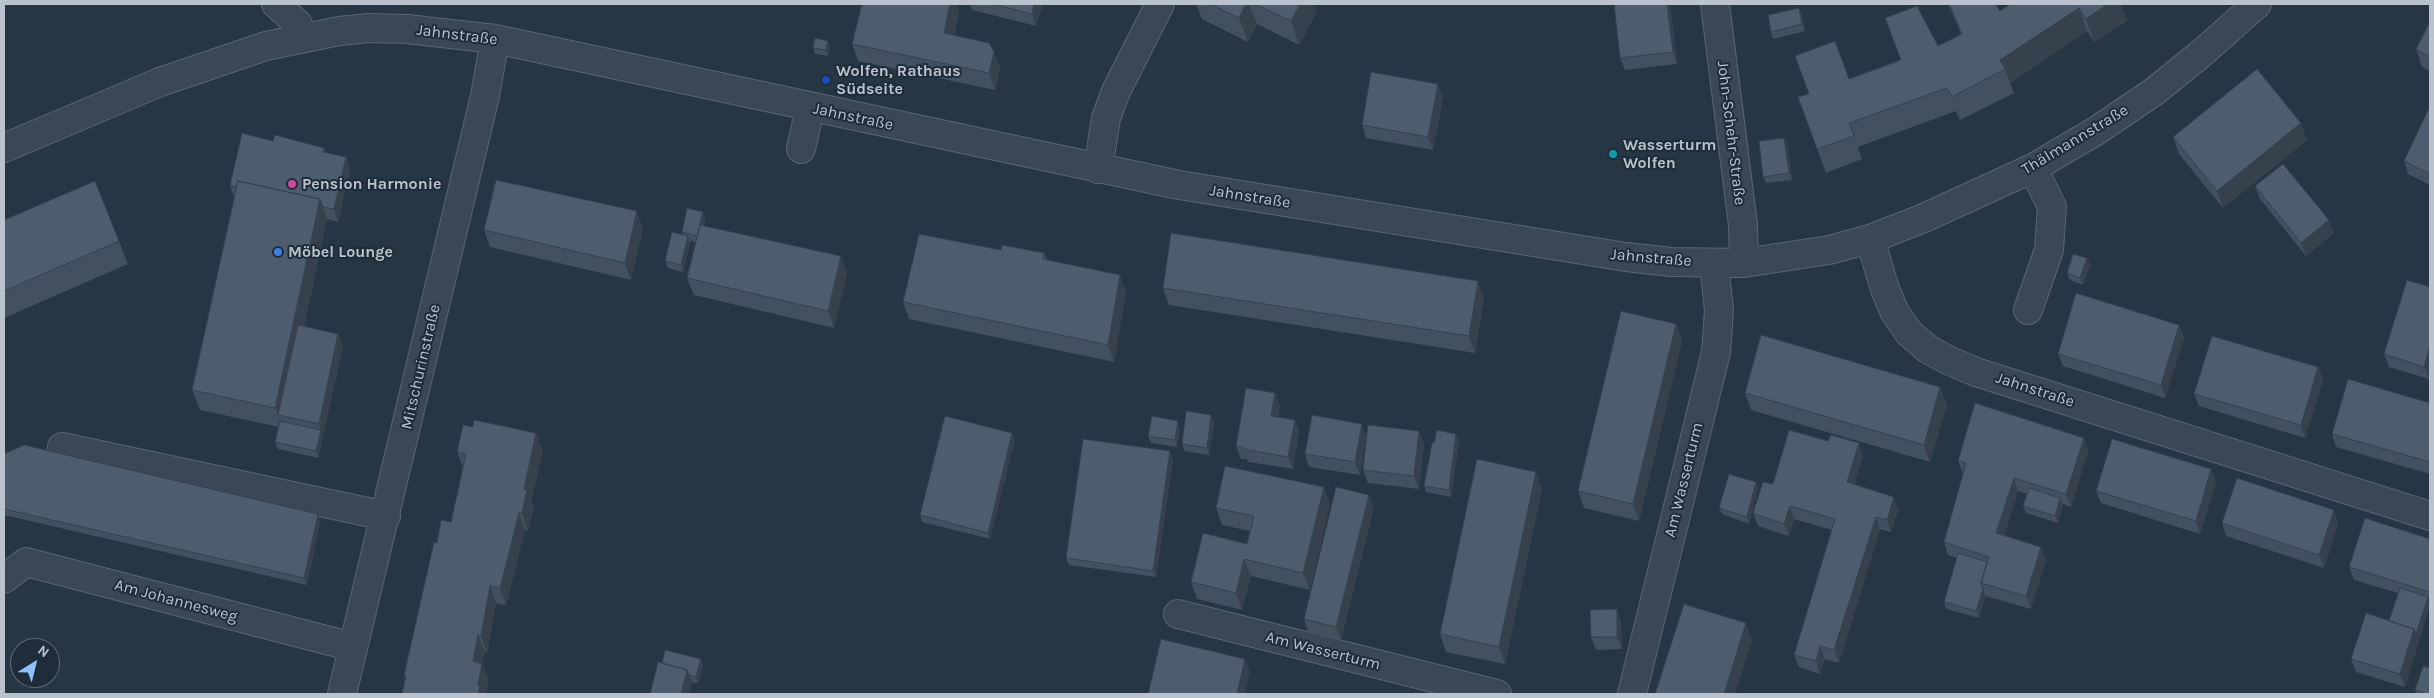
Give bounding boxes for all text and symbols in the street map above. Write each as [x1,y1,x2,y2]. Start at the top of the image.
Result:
street label: Jahnstraße [415,20,499,50]
street label: John-Schehr-Straße [1713,60,1749,206]
place label: Wolfen, Rathaus Südseite [836,61,961,99]
marker: Wolfen, Rathaus Südseite [820,74,832,86]
street label: Jahnstraße [811,99,895,135]
street label: Thälmannstraße [2018,101,2132,179]
place label: Wasserturm Wolfen [1623,135,1716,173]
marker: Wasserturm Wolfen [1607,148,1619,160]
place label: Pension Harmonie [302,174,441,194]
marker: Pension Harmonie [286,178,298,190]
street label: Jahnstraße [1208,181,1292,213]
place label: Möbel Lounge [288,242,393,262]
street label: Jahnstraße [1610,245,1692,271]
marker: Möbel Lounge [272,246,284,258]
street label: Mitschurinstraße [397,303,445,431]
street label: Jahnstraße [1993,368,2077,412]
street label: Am Wasserturm [1660,421,1708,539]
street label: Am Johannesweg [112,575,240,627]
street label: Am Wasserturm [1264,627,1382,675]
north arrow [10,638,60,688]
text: N [34,641,53,661]

